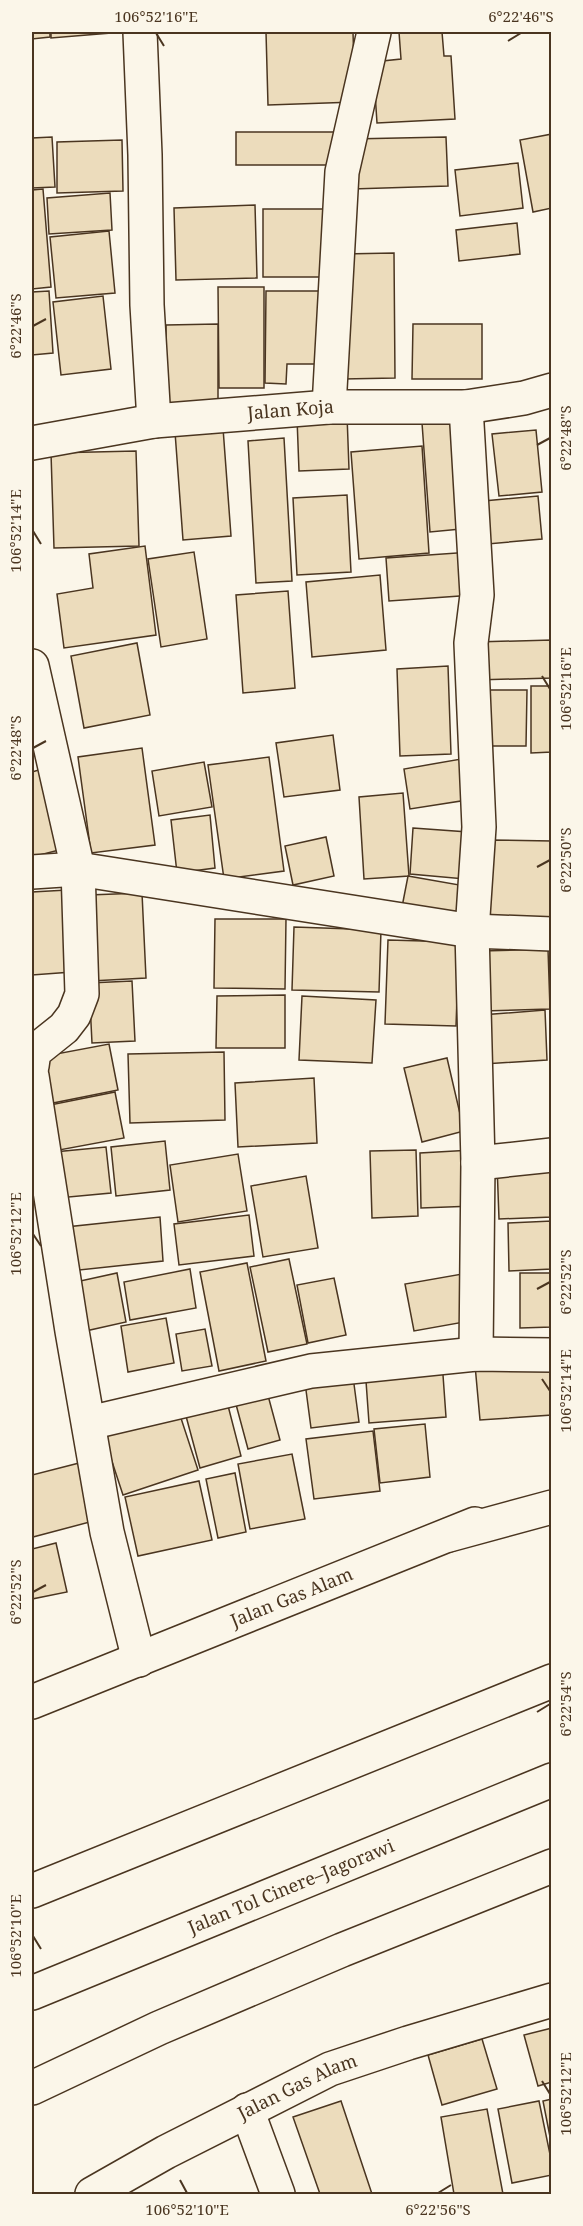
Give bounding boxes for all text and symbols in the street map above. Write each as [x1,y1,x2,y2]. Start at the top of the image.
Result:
text: 106°52'16"E [114,6,198,26]
text: 6°22'46"S [488,6,554,26]
text: 6°22'46"S [5,293,25,359]
street label: Jalan Koja [245,394,335,425]
text: 6°22'48"S [555,405,575,471]
text: 106°52'14"E [5,489,25,573]
text: 106°52'16"E [555,647,575,731]
text: 6°22'48"S [5,715,25,781]
text: 6°22'50"S [555,827,575,893]
text: 106°52'12"E [5,1192,25,1276]
text: 6°22'52"S [555,1249,575,1315]
text: 106°52'14"E [555,1349,575,1433]
text: 6°22'52"S [5,1559,25,1625]
street label: Jalan Gas Alam [226,1561,356,1632]
text: 6°22'54"S [555,1671,575,1737]
street label: Jalan Tol Cinere–Jagorawi [183,1833,398,1939]
text: 106°52'10"E [5,1894,25,1978]
street label: Jalan Gas Alam [232,2048,360,2125]
text: 106°52'12"E [555,2052,575,2136]
text: 106°52'10"E [145,2199,229,2219]
text: 6°22'56"S [405,2199,471,2219]

